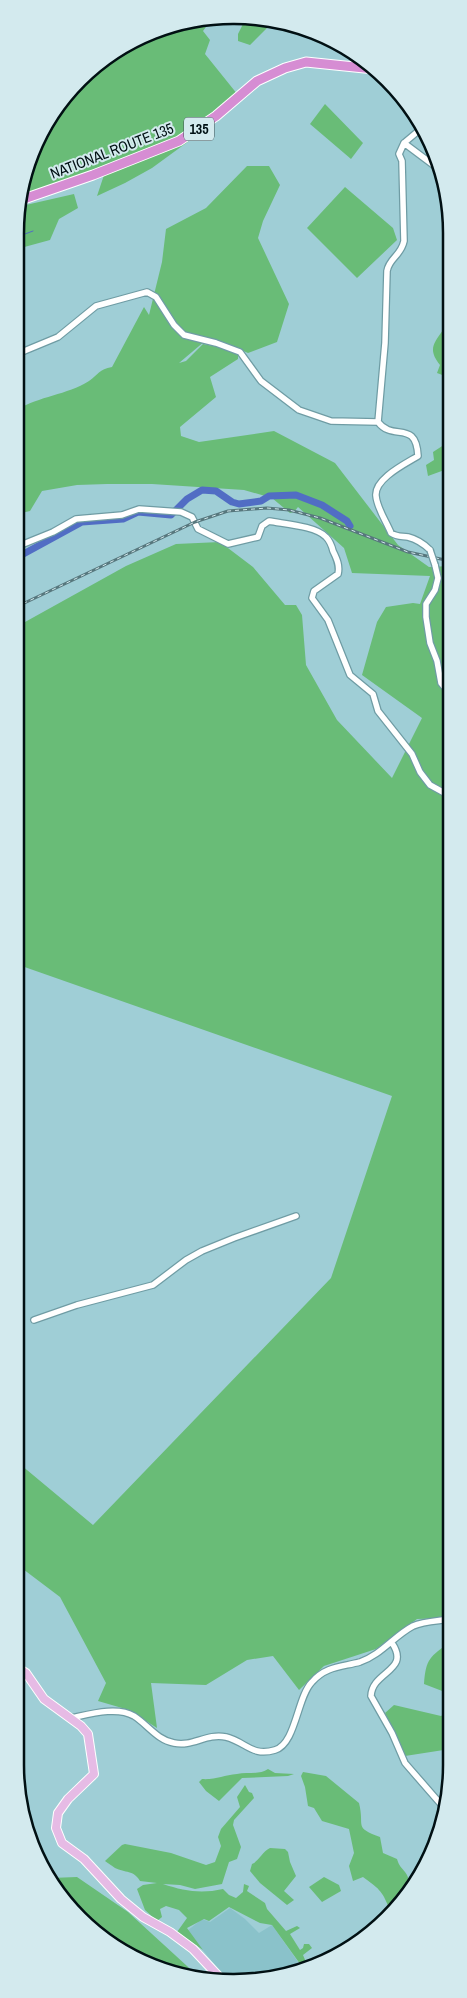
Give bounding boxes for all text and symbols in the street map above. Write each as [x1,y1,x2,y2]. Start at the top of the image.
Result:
street label: NATIONAL ROUTE 135 [47,117,177,184]
road number: 135 [184,118,214,140]

